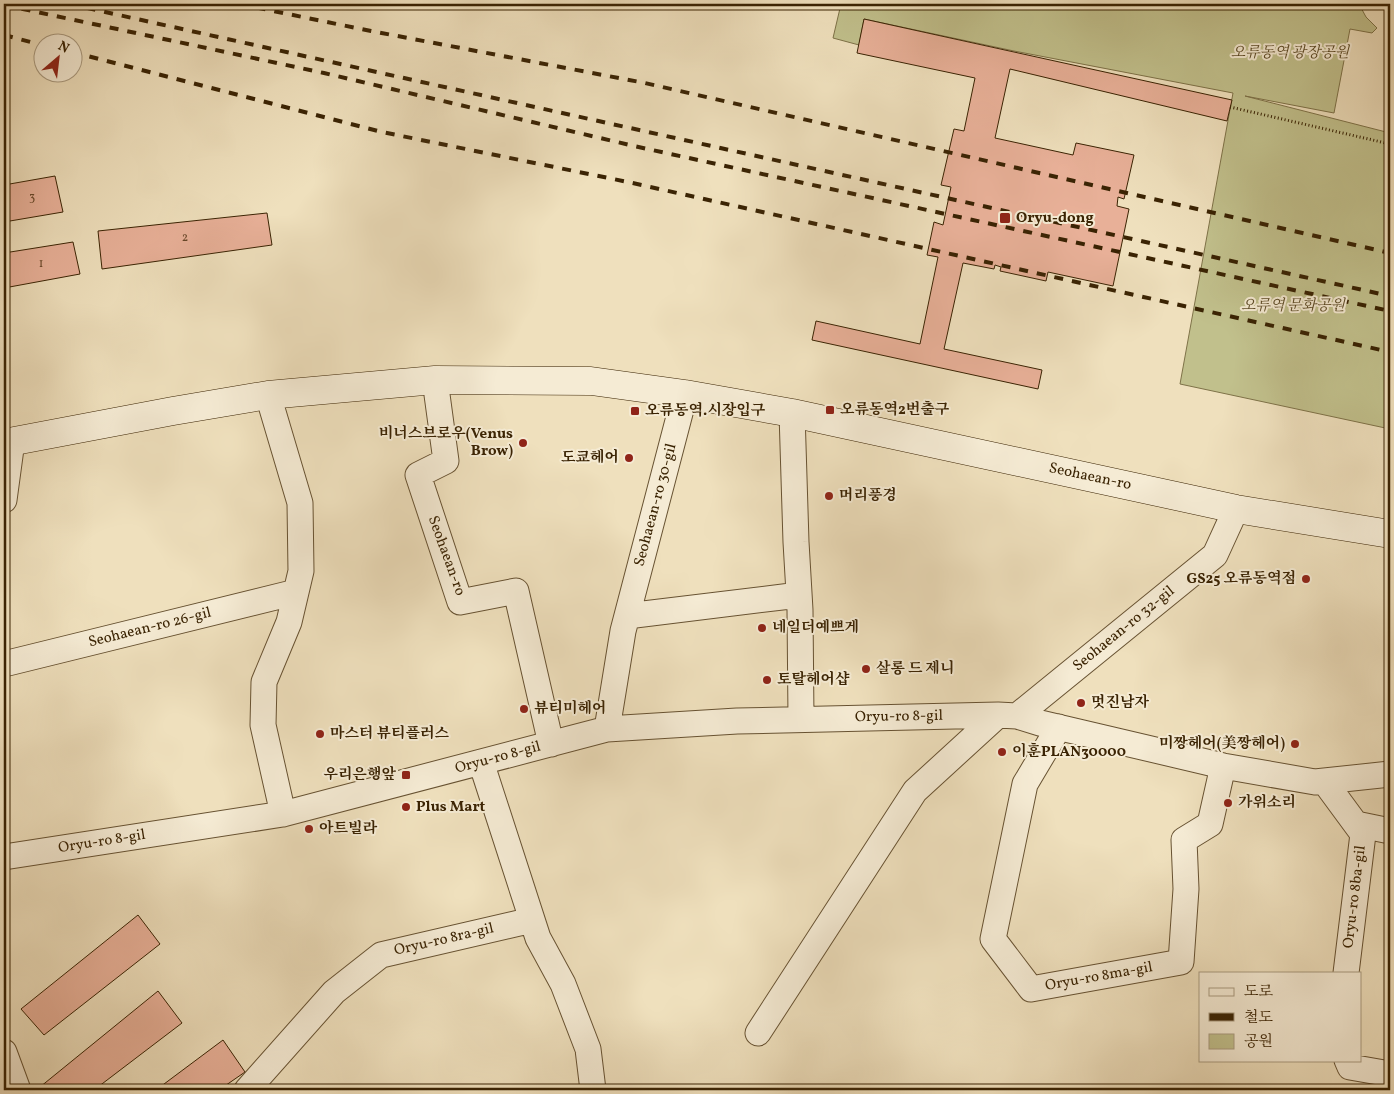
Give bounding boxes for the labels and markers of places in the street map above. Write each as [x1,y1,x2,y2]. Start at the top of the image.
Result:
place label: Oryu-dong [1016,208,1094,229]
marker: Oryu-dong [998,211,1012,225]
place label: 오류동역2번출구 [840,400,950,421]
place label: 오류동역.시장입구 [645,401,766,422]
marker: 오류동역2번출구 [824,404,836,416]
marker: 오류동역.시장입구 [629,405,641,417]
place label: 비너스브로우(Venus Brow) [379,424,513,462]
marker: 비너스브로우(Venus Brow) [517,437,529,449]
place label: 도쿄헤어 [561,448,619,469]
marker: 도쿄헤어 [623,452,635,464]
place label: 머리풍경 [839,486,897,507]
marker: 머리풍경 [823,490,835,502]
place label: GS25 오류동역점 [1186,569,1296,590]
marker: GS25 오류동역점 [1300,573,1312,585]
place label: 네일더예쁘게 [772,618,859,639]
marker: 네일더예쁘게 [756,622,768,634]
place label: 살롱 드 제니 [876,659,954,680]
marker: 살롱 드 제니 [860,663,872,675]
place label: 토탈헤어샵 [777,670,850,691]
marker: 토탈헤어샵 [761,674,773,686]
place label: 멋진남자 [1091,693,1149,714]
marker: 멋진남자 [1075,697,1087,709]
place label: 뷰티미헤어 [534,699,606,720]
marker: 뷰티미헤어 [518,703,530,715]
place label: 마스터 뷰티플러스 [330,724,449,745]
marker: 마스터 뷰티플러스 [314,728,326,740]
place label: 미짱헤어(美짱헤어) [1159,734,1285,755]
marker: 미짱헤어(美짱헤어) [1289,738,1301,750]
place label: 이훈PLAN30000 [1012,742,1126,763]
marker: 이훈PLAN30000 [996,746,1008,758]
place label: 우리은행앞 [324,765,397,786]
marker: 우리은행앞 [400,769,412,781]
place label: 가위소리 [1238,793,1296,814]
place label: Plus Mart [416,797,486,818]
marker: 가위소리 [1222,797,1234,809]
marker: Plus Mart [400,801,412,813]
place label: 아트빌라 [319,819,377,840]
marker: 아트빌라 [303,823,315,835]

